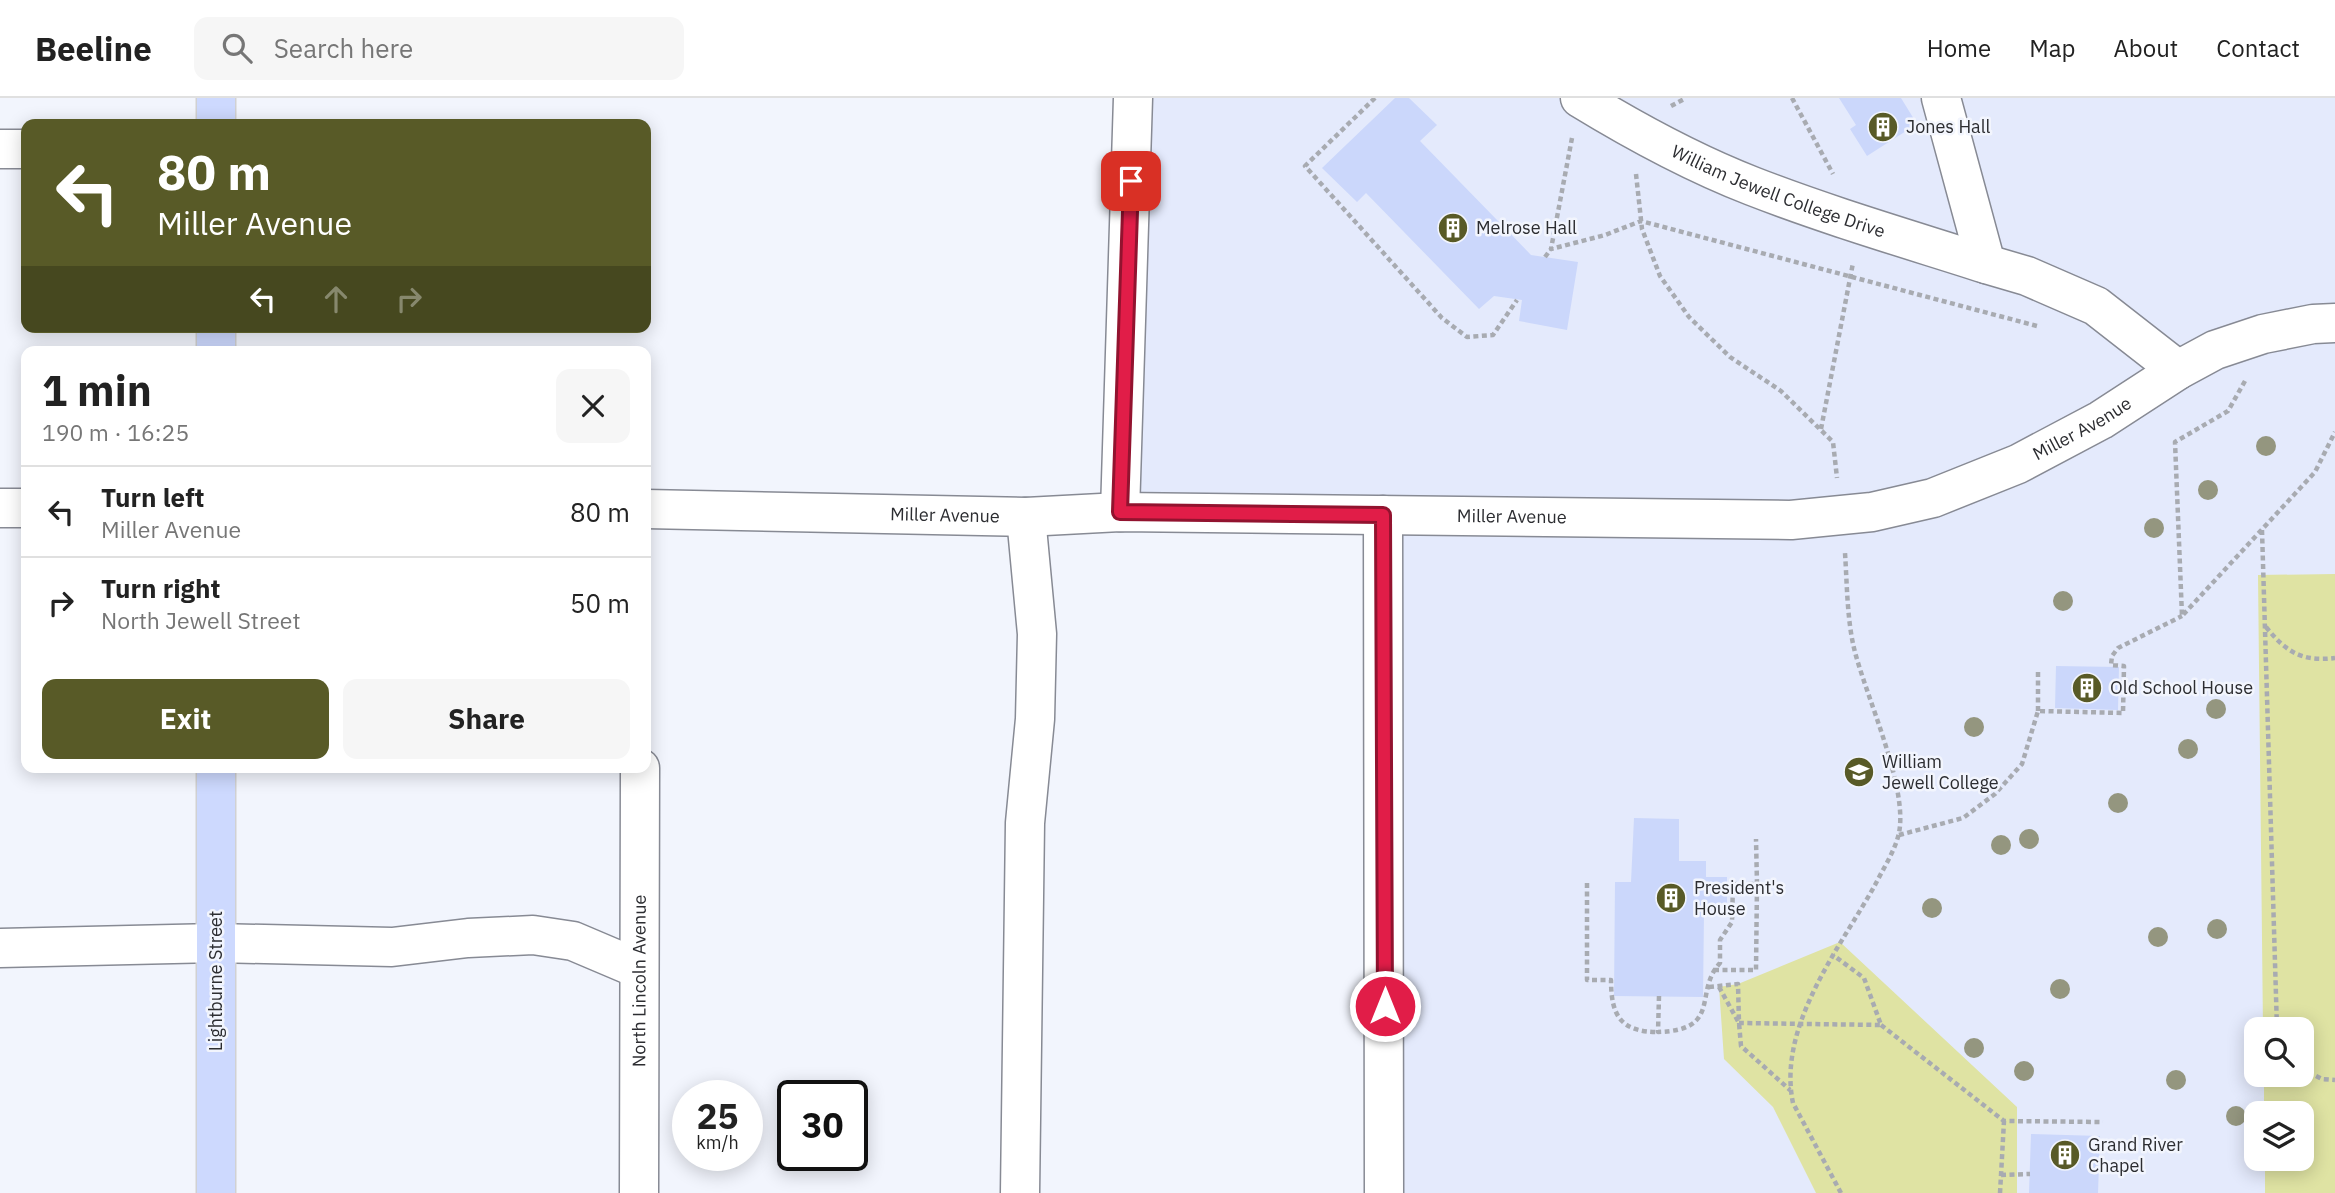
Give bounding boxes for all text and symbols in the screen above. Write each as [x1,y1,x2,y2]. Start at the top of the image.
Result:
search box [194,17,684,80]
text: Beeline [35,27,152,70]
icon: search [218,29,256,67]
text: Search here [274,31,413,65]
text: Home [1927,32,1991,64]
text: Map [2029,32,2075,64]
text: About [2113,32,2178,64]
text: Contact [2216,32,2300,64]
building icon: Jones Hall [1866,110,1900,144]
place label: Jones Hall [1906,115,1991,138]
street label: William Jewell College Drive [1668,139,1888,242]
text: 80 m [157,140,271,203]
icon: left [42,147,133,238]
pin [1101,151,1161,211]
icon: arrive [1112,162,1150,200]
text: Miller Avenue [157,202,352,244]
building icon: Melrose Hall [1436,211,1470,245]
place label: Melrose Hall [1476,216,1577,239]
icon: left [244,280,282,318]
icon: ahead [317,280,355,318]
icon: right [390,280,428,318]
text: 1 min [42,363,152,418]
button: close [556,369,630,443]
street label: Miller Avenue [2029,391,2136,465]
text: 190 m · 16:25 [42,417,189,447]
text: Turn left [101,480,204,514]
icon: left [42,493,80,531]
text: 80 m [570,495,630,529]
street label: Miller Avenue [890,502,1000,527]
street label: Miller Avenue [1457,504,1567,528]
text: Miller Avenue [101,514,241,544]
text: Turn right [101,571,220,605]
icon: right [42,584,80,622]
text: 50 m [570,586,630,620]
text: North Jewell Street [101,605,301,635]
building icon: Old School House [2070,671,2104,705]
place label: Old School House [2110,676,2253,699]
button: Exit [42,679,329,759]
button: Share [343,679,630,759]
place label: William Jewell College [1882,750,1999,794]
school or university icon: William Jewell College [1842,755,1876,789]
place label: President's House [1694,876,1784,920]
building icon: President's House [1654,881,1688,915]
street label: North Lincoln Avenue [627,895,651,1067]
street label: Lightburne Street [204,911,227,1051]
position arrow [1348,969,1422,1043]
map controls [2244,1017,2314,1171]
button: search [2244,1017,2314,1087]
speed limit sign: 30 [777,1080,868,1171]
text: 25 [696,1093,739,1139]
button: layers [2244,1101,2314,1171]
text: km/h [696,1131,739,1154]
place label: Grand River Chapel [2088,1133,2183,1177]
building icon: Grand River Chapel [2048,1138,2082,1172]

